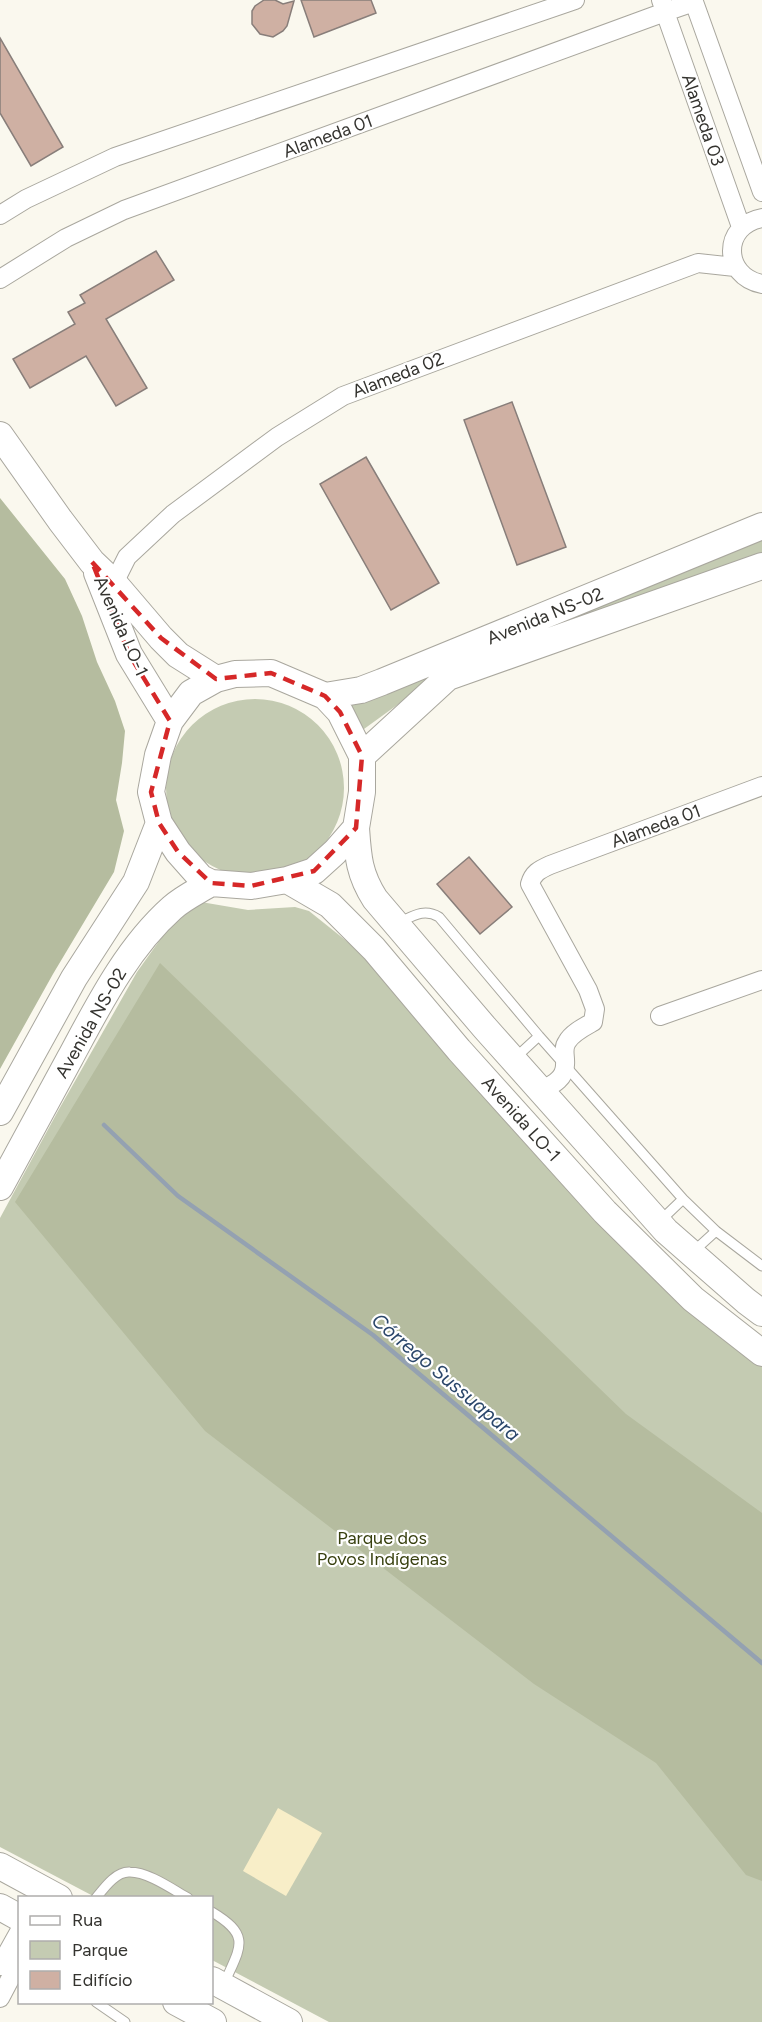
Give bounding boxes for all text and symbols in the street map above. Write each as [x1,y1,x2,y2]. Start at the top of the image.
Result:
street label: Alameda 03 [677,71,729,169]
street label: Alameda 01 [280,110,376,162]
street label: Alameda 02 [349,347,447,403]
street label: Avenida LO-1 [89,573,153,679]
street label: Avenida NS-02 [484,583,606,649]
street label: Alameda 01 [608,800,704,852]
street label: Avenida NS-02 [51,964,131,1082]
street label: Avenida LO-1 [477,1072,565,1166]
water label: Córrego Sussuapara [367,1308,525,1446]
park label: Parque dos Povos Indígenas [317,1527,447,1570]
legend [18,1896,213,2004]
text: Rua [72,1909,103,1931]
text: Parque [72,1939,128,1961]
text: Edifício [72,1969,133,1991]

